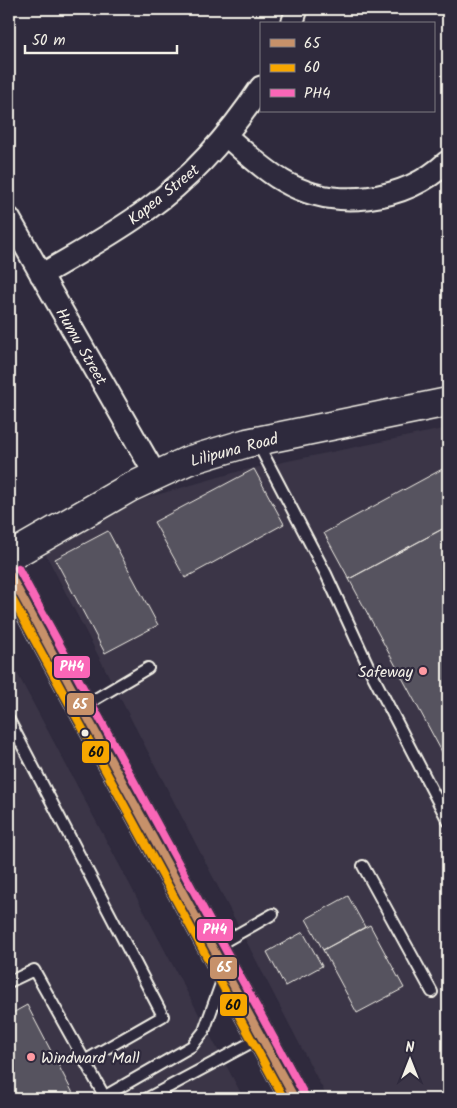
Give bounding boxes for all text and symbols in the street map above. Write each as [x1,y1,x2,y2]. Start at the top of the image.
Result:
scale bar [25,22,178,54]
legend [260,22,434,112]
text: 50 m [32,29,66,53]
text: 65 [304,32,321,56]
text: 60 [304,56,320,80]
text: PH4 [304,82,330,106]
street label: Kapea Street [123,158,206,232]
street label: Humu Street [48,303,113,391]
street label: Lilipuna Road [188,426,282,474]
line badge: PH4 [53,655,91,679]
text: PH4 [60,656,85,678]
place label: Safeway [358,660,413,685]
marker: Safeway [417,665,429,677]
line badge: 65 [66,692,95,716]
text: 65 [73,694,89,716]
unlabelled marker [80,728,90,738]
line badge: 60 [81,740,110,764]
text: 60 [89,742,104,764]
line badge: PH4 [196,918,234,942]
text: PH4 [203,919,228,941]
line badge: 65 [209,956,238,980]
text: 65 [217,957,233,979]
line badge: 60 [219,993,248,1017]
text: 60 [226,995,241,1017]
north arrow [384,1036,434,1086]
text: N [406,1037,415,1059]
place label: Windward Mall [41,1046,140,1071]
marker: Windward Mall [25,1051,37,1063]

